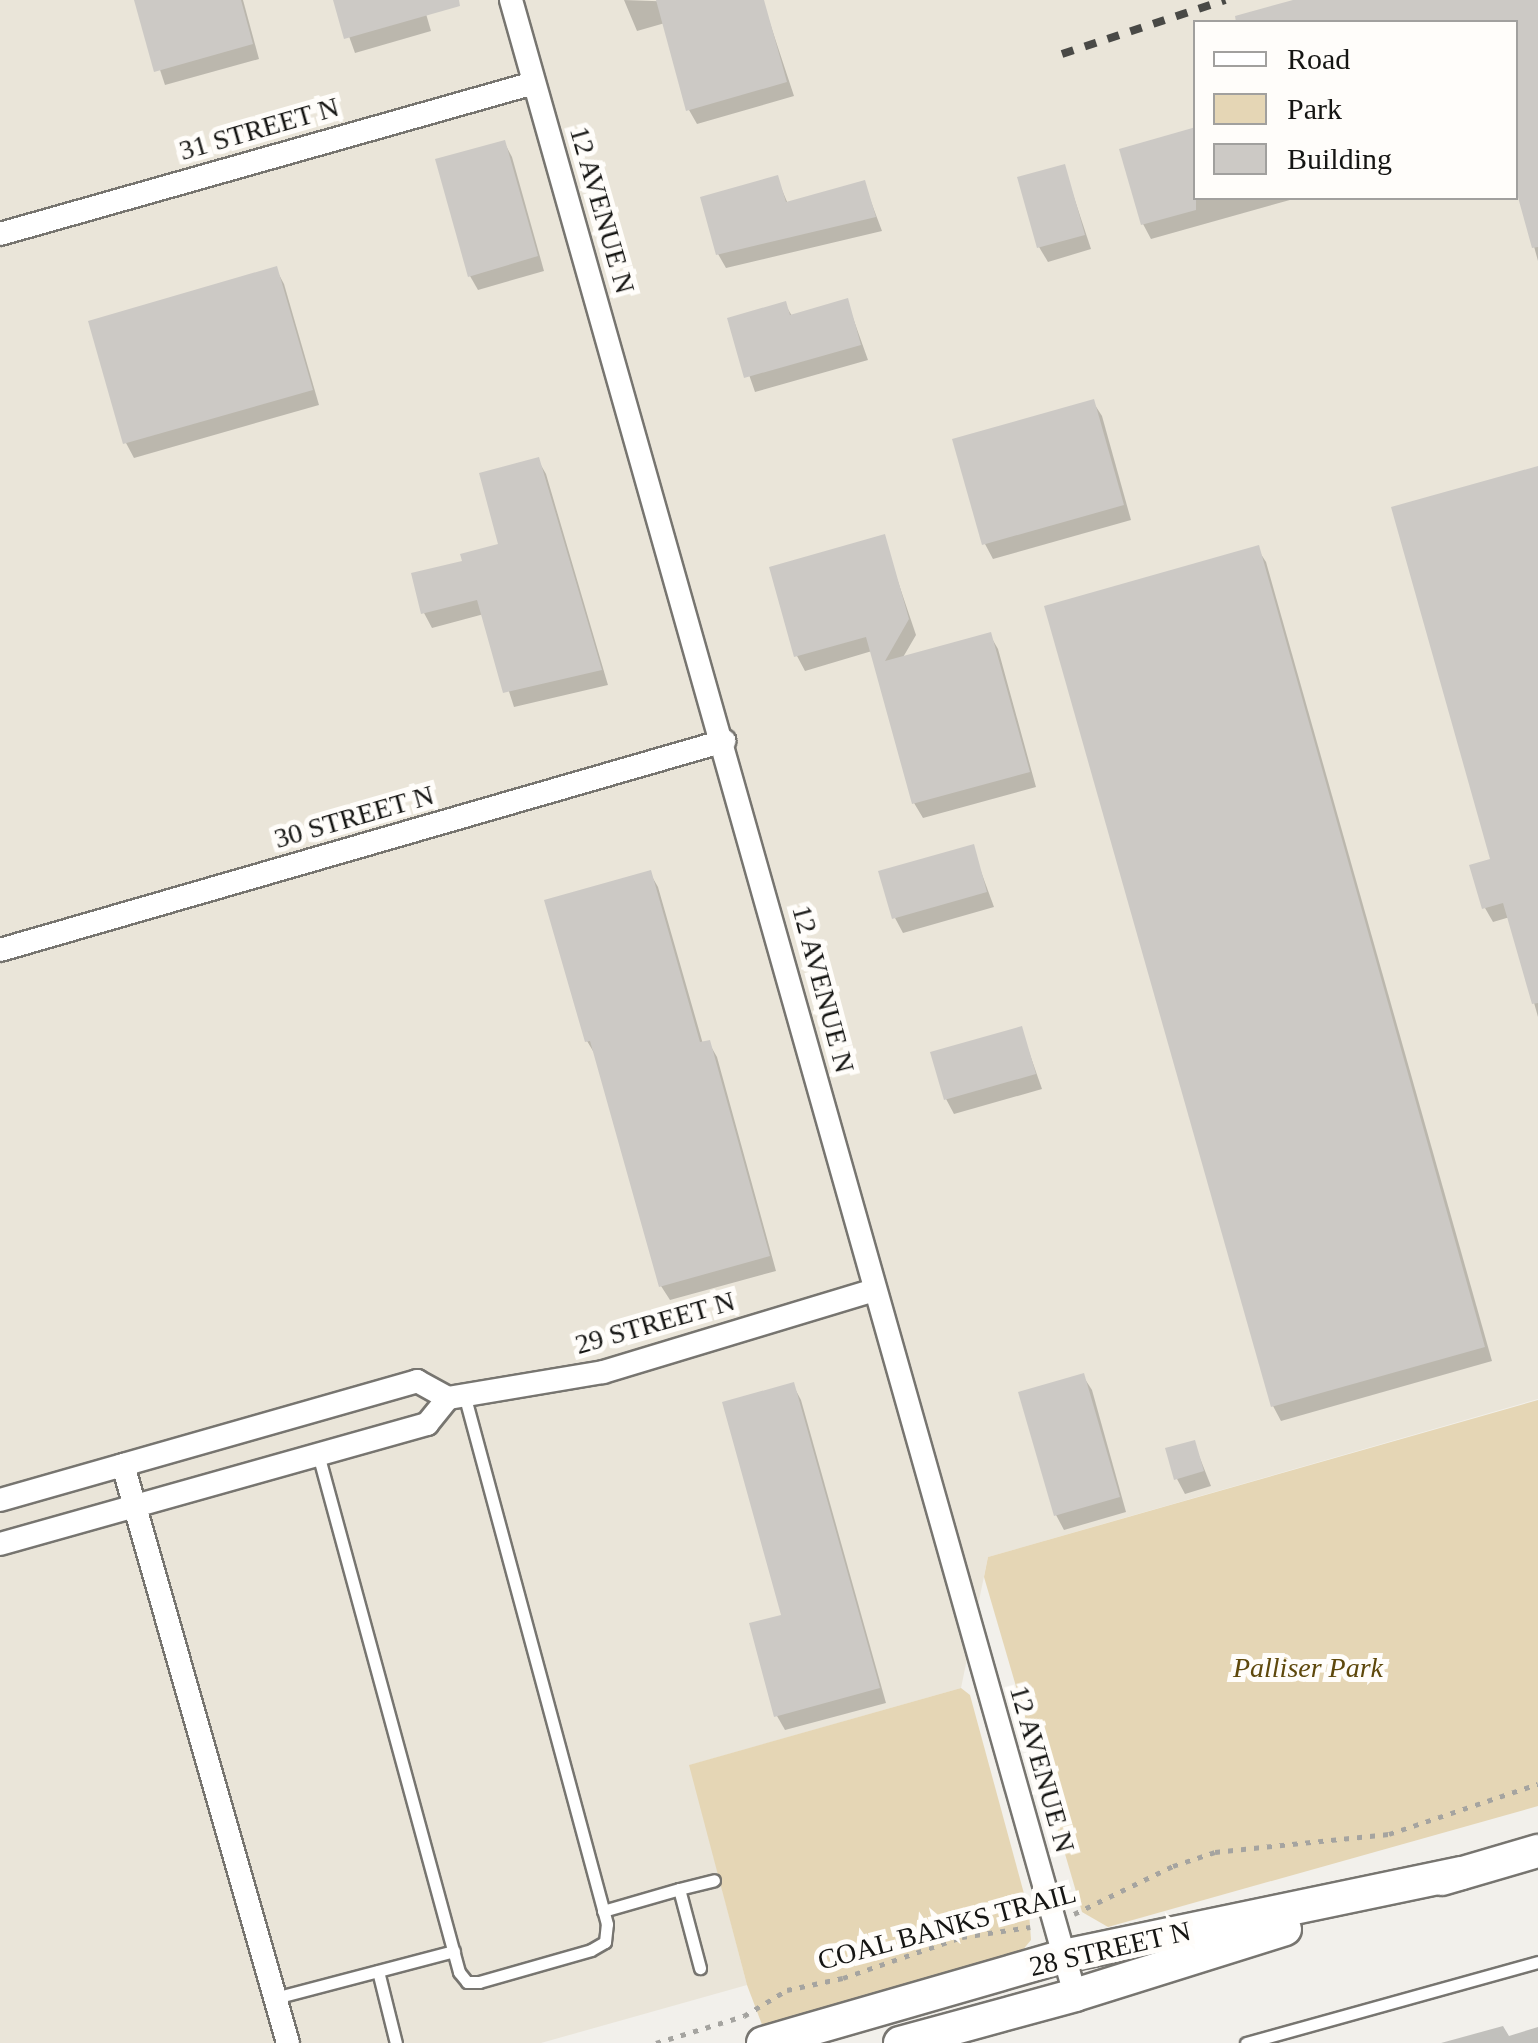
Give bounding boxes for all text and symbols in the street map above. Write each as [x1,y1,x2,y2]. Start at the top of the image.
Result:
legend [1193,20,1518,200]
text: Road [1287,42,1350,75]
street label: 31 STREET N [175,90,343,168]
text: Park [1287,92,1342,125]
street label: 12 AVENUE N [562,122,642,298]
text: Building [1287,142,1392,175]
street label: 30 STREET N [270,778,438,856]
street label: 12 AVENUE N [784,901,862,1077]
street label: 29 STREET N [571,1284,739,1362]
park label: Palliser Park [1233,1651,1383,1685]
street label: 12 AVENUE N [1002,1681,1082,1857]
street label: COAL BANKS TRAIL [813,1876,1081,1978]
street label: 28 STREET N [1026,1914,1194,1984]

